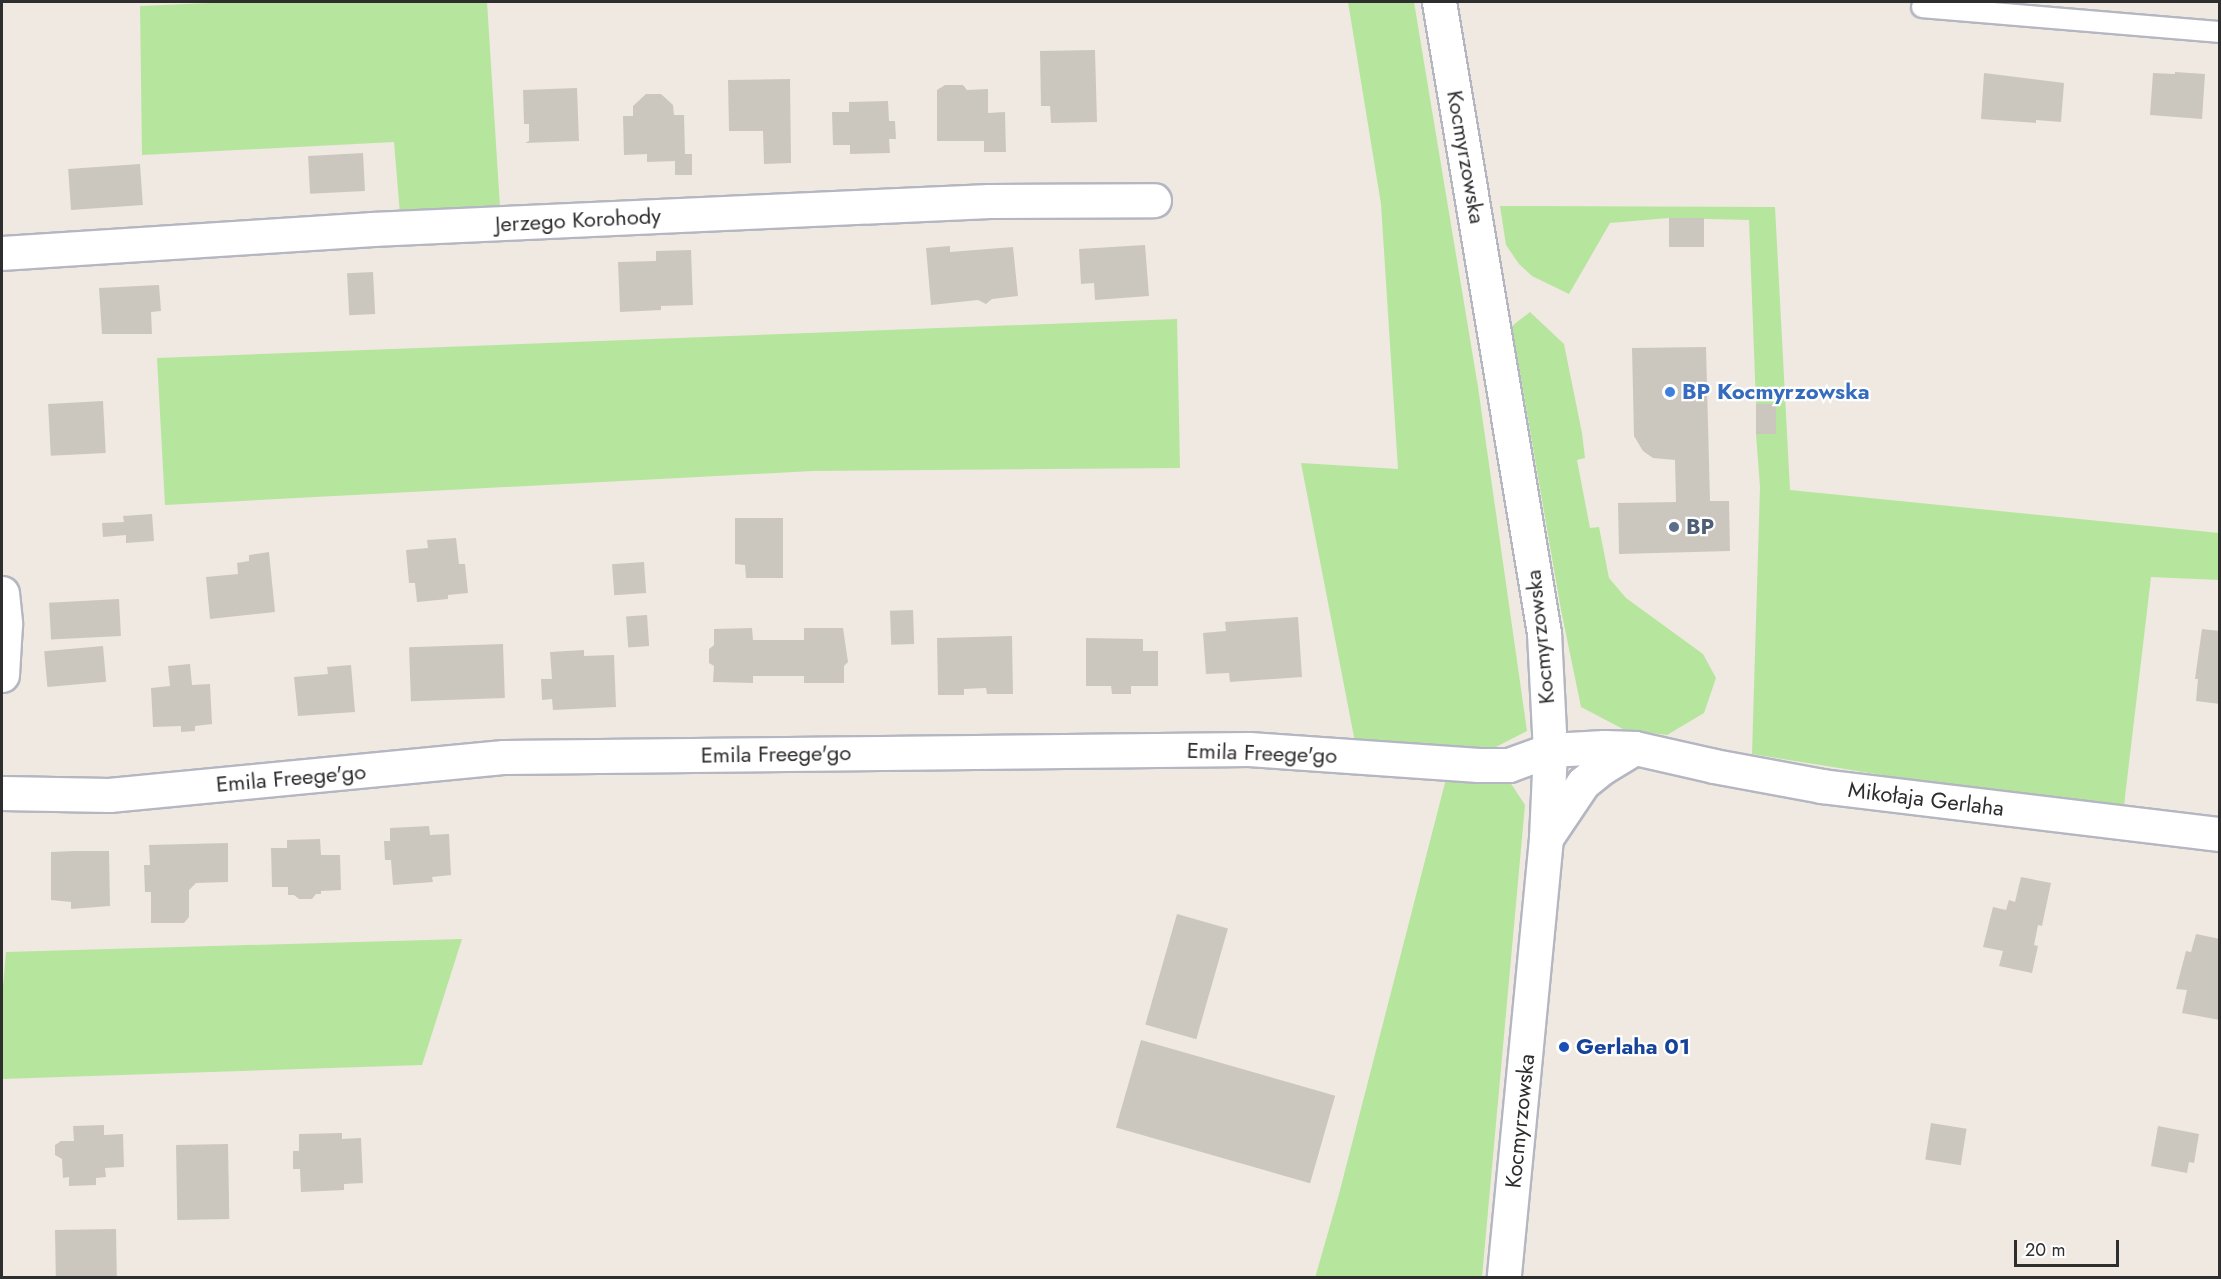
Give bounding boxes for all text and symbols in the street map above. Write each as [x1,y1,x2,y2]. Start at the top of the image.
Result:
street label: Kocmyrzowska [1441,88,1491,226]
street label: Jerzego Korohody [494,202,662,238]
place label: BP Kocmyrzowska [1682,379,1870,405]
marker: BP Kocmyrzowska [1663,385,1677,399]
place label: BP [1686,514,1714,540]
marker: BP [1667,520,1681,534]
street label: Kocmyrzowska [1520,569,1560,705]
street label: Emila Freege'go [1186,737,1338,769]
street label: Emila Freege'go [700,739,852,769]
street label: Emila Freege'go [215,758,367,798]
street label: Mikołaja Gerlaha [1847,776,2005,822]
place label: Gerlaha 01 [1576,1034,1690,1060]
marker: Gerlaha 01 [1557,1040,1571,1054]
street label: Kocmyrzowska [1500,1053,1540,1189]
scale bar [2017,1228,2122,1266]
text: 20 m [2025,1237,2065,1263]

